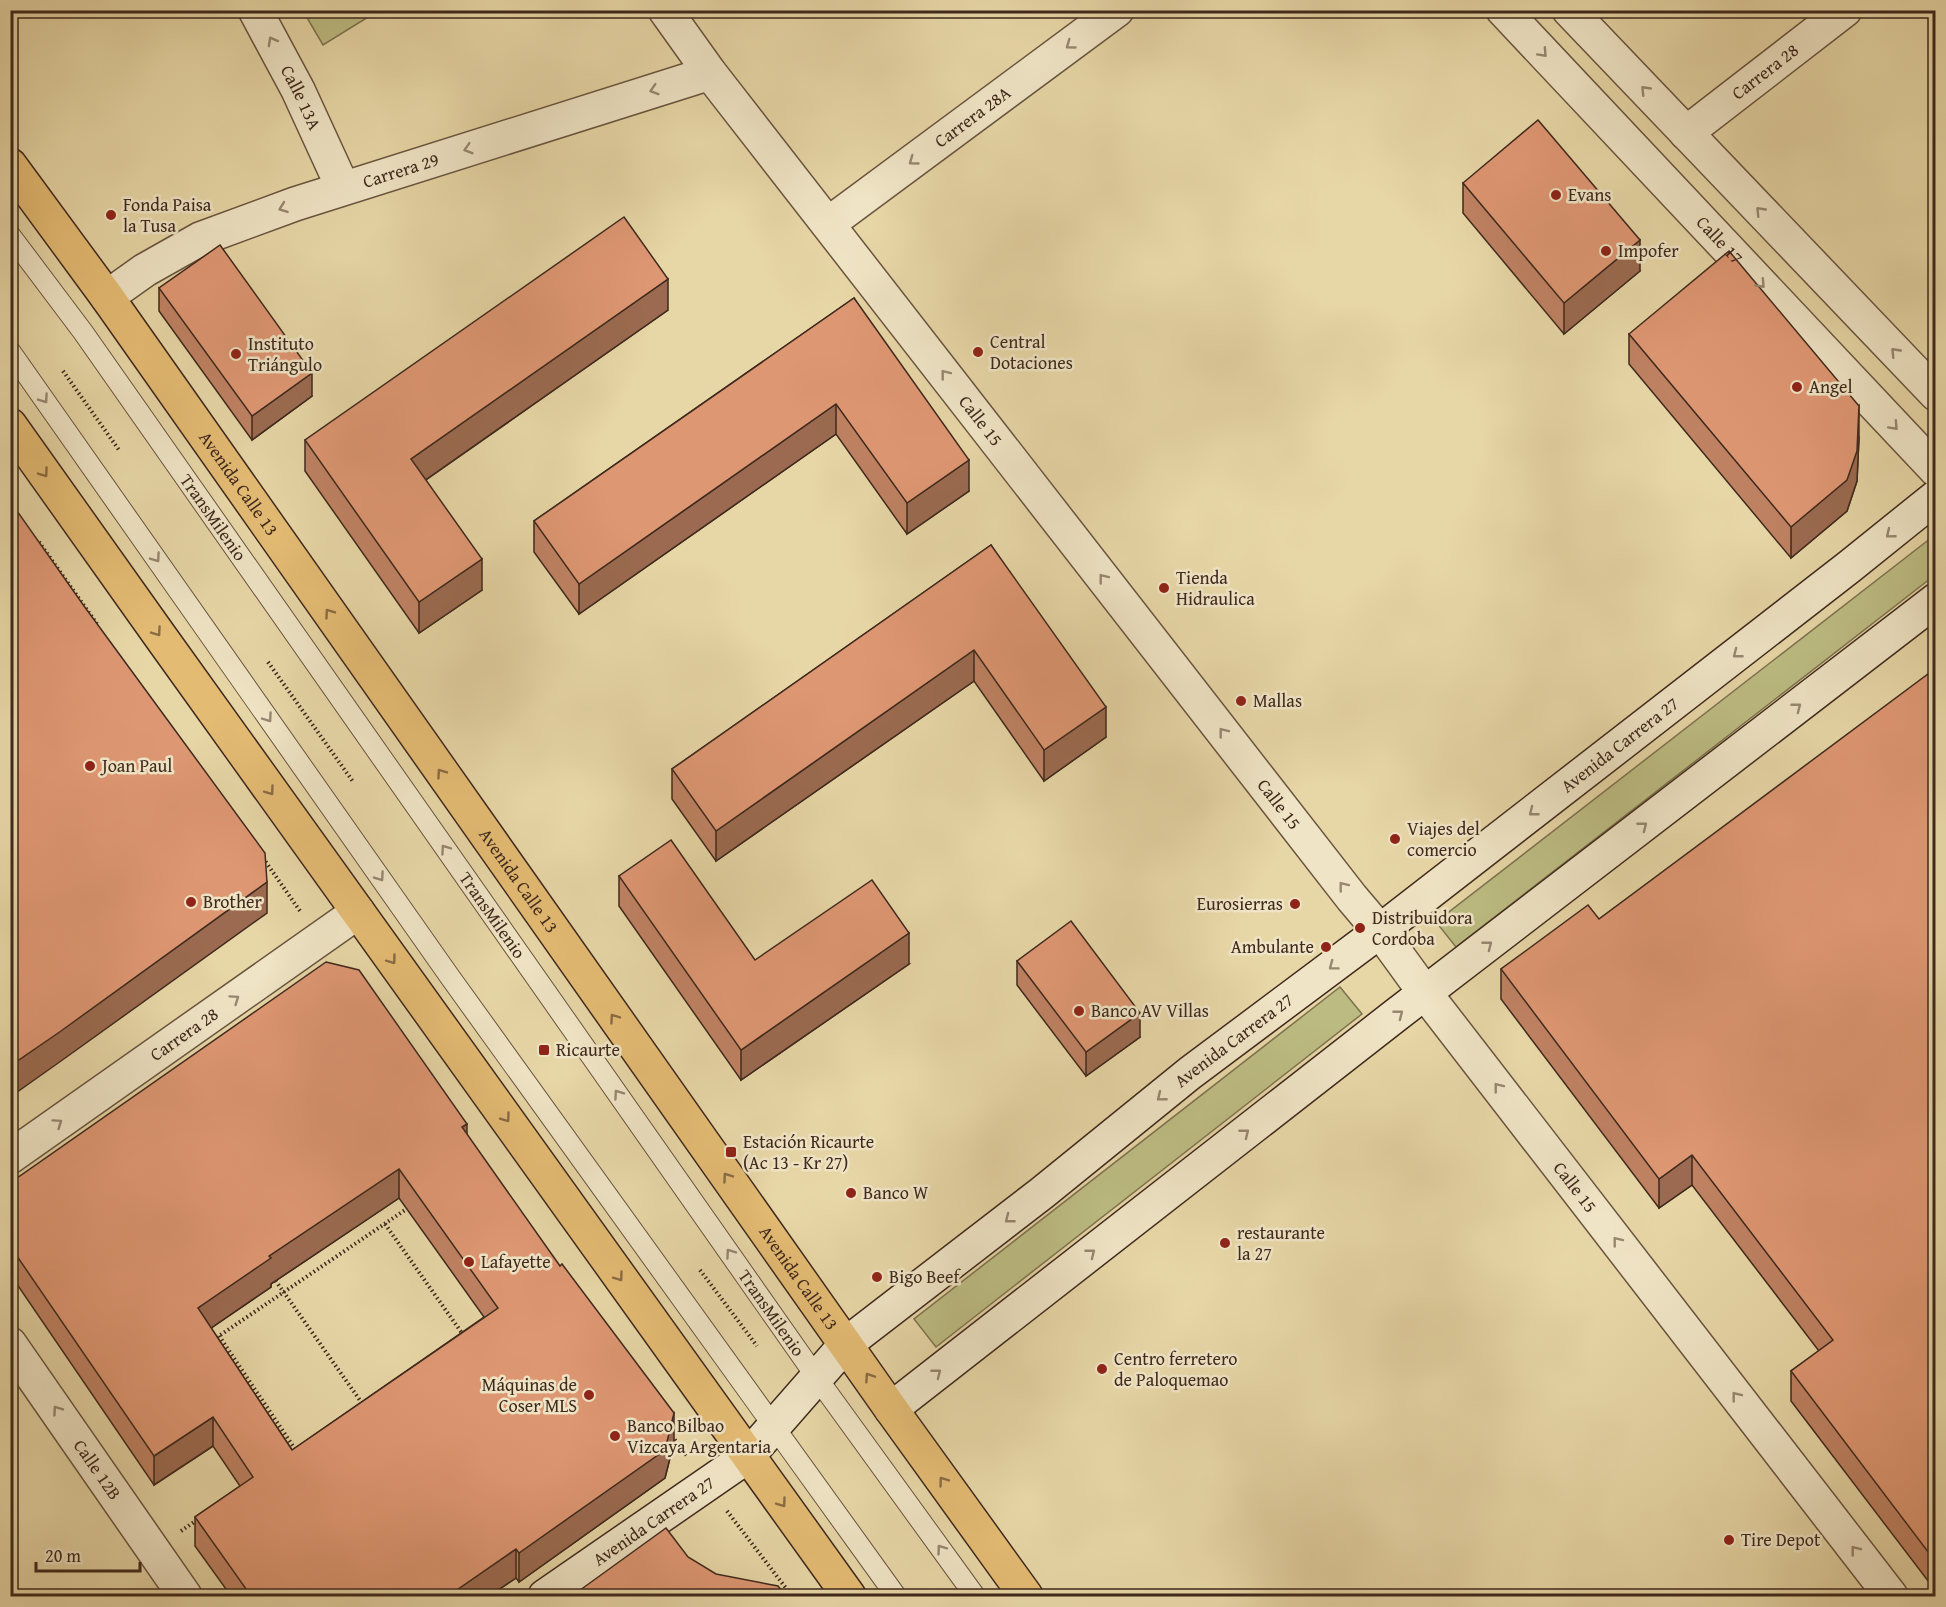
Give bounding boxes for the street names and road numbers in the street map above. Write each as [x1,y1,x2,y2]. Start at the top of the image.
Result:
street label: Carrera 28 [1726,37,1804,106]
street label: Calle 13A [274,60,329,134]
street label: Carrera 28A [928,79,1016,154]
street label: Carrera 29 [359,145,442,195]
street label: Calle 17 [1690,209,1750,270]
street label: Calle 15 [952,389,1009,452]
street label: Avenida Calle 13 [193,425,285,541]
street label: TransMilenio [174,468,254,566]
street label: Avenida Carrera 27 [1555,690,1684,799]
street label: Calle 15 [1251,773,1308,835]
street label: Avenida Calle 13 [473,823,565,938]
street label: TransMilenio [453,866,533,964]
street label: Avenida Carrera 27 [1168,986,1299,1094]
street label: Carrera 28 [144,1000,224,1068]
street label: Calle 15 [1547,1156,1604,1218]
street label: Avenida Calle 13 [753,1220,845,1335]
street label: TransMilenio [732,1264,812,1362]
street label: Calle 12B [67,1434,128,1505]
street label: Avenida Carrera 27 [587,1469,720,1572]

